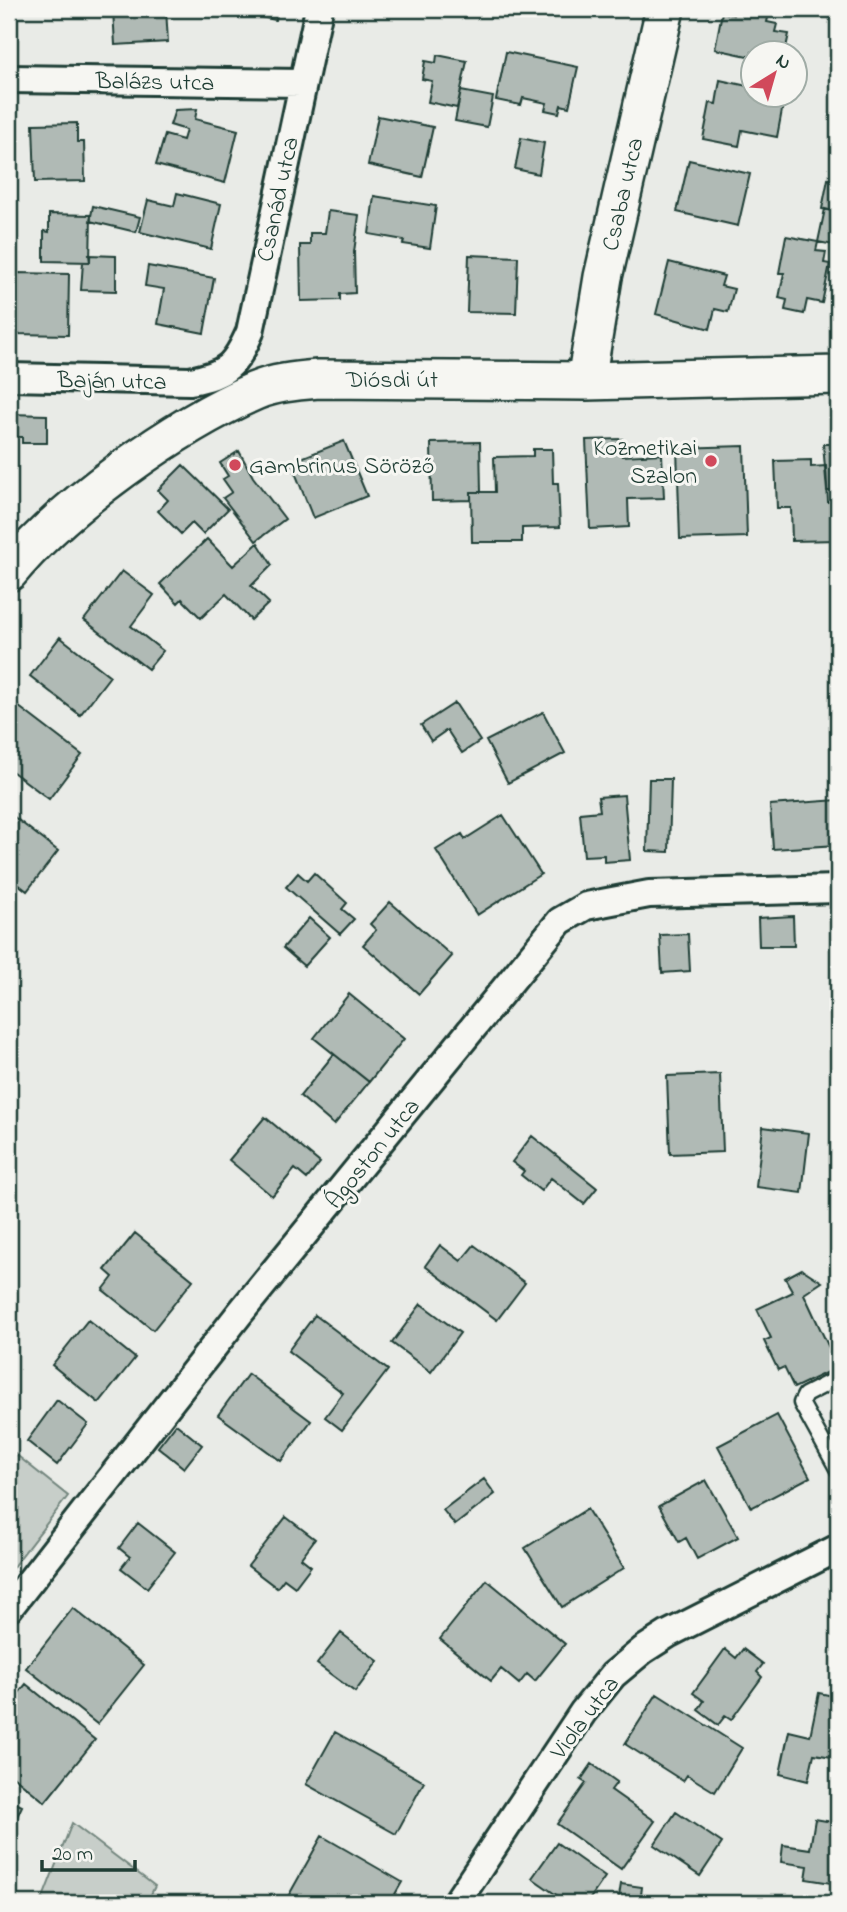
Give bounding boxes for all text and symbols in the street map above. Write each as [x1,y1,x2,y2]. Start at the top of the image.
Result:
north arrow [738,38,808,108]
text: N [769,48,796,77]
street label: Balázs utca [94,65,215,102]
street label: Csanád utca [249,134,310,265]
street label: Csaba utca [594,134,654,255]
street label: Baján utca [56,364,167,401]
street label: Diósdi út [345,364,438,399]
place label: Kozmetikai Szalon [593,432,697,495]
place label: Gambrinus Söröző [249,450,434,485]
marker: Kozmetikai Szalon [703,453,719,469]
marker: Gambrinus Söröző [227,457,243,473]
street label: Ágoston utca [318,1091,430,1218]
street label: Viola utca [542,1669,629,1769]
scale bar [42,1828,135,1872]
text: 20 m [52,1840,93,1870]

